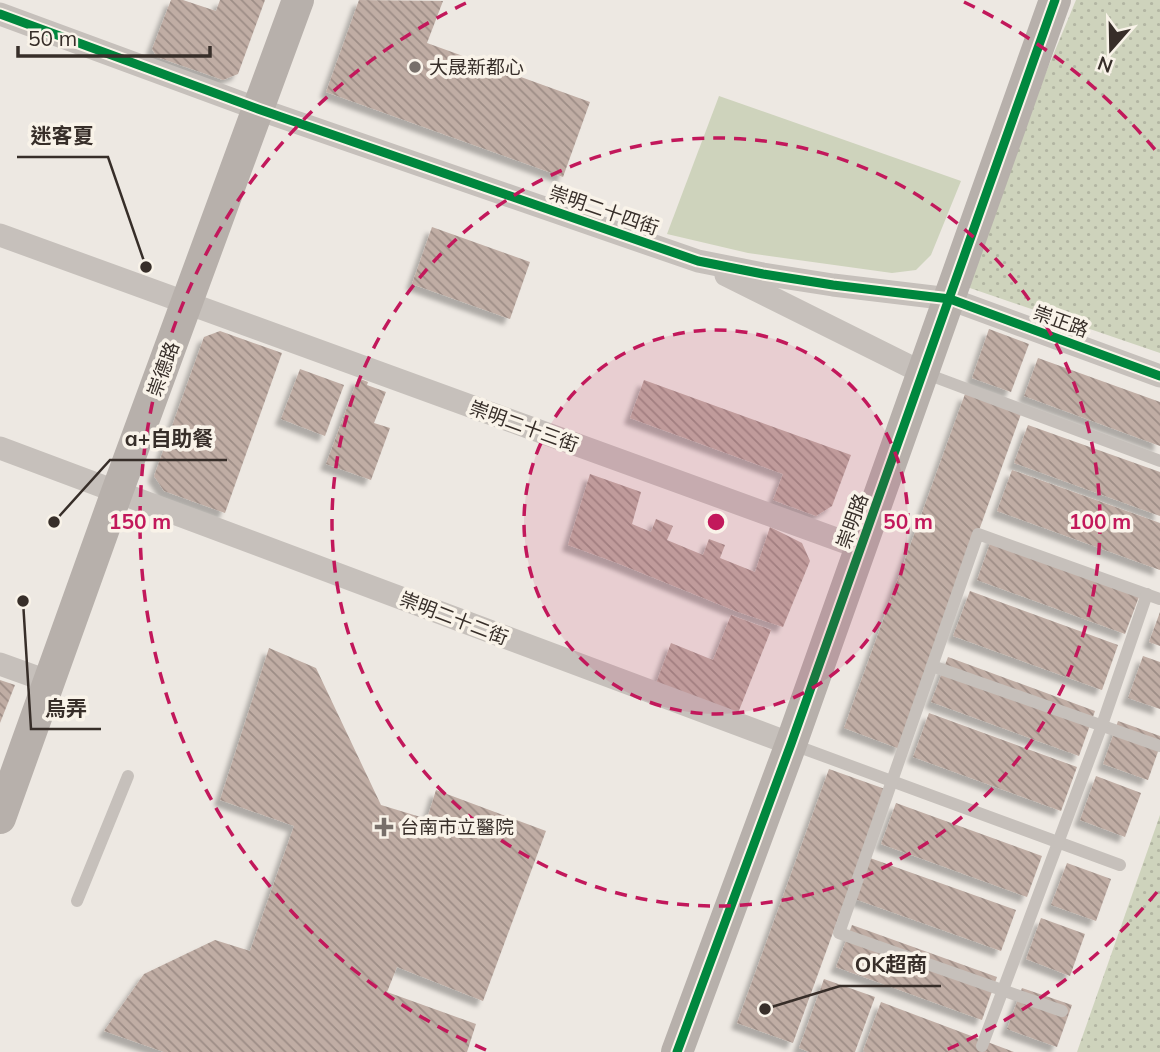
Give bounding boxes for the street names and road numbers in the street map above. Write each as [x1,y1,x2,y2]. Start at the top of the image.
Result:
street label: 崇明二十四街 [546,180,662,240]
street label: 崇正路 [1030,300,1092,342]
street label: 崇德路 [142,338,184,400]
street label: 崇明二十三街 [466,395,582,457]
street label: 崇明路 [831,490,873,552]
street label: 崇明二十二街 [396,586,512,650]

